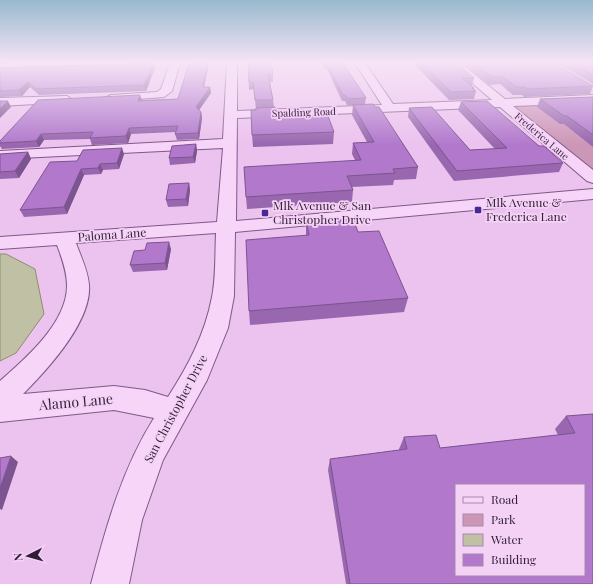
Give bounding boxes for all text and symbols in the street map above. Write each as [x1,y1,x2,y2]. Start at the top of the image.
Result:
street label: Spalding Road [272,104,336,120]
street label: Frederica Lane [512,109,572,163]
place label: Mlk Avenue & Frederica Lane [486,194,567,224]
place label: Mlk Avenue & San Christopher Drive [273,197,371,227]
marker: Mlk Avenue & Frederica Lane [473,205,483,215]
marker: Mlk Avenue & San Christopher Drive [260,208,270,218]
street label: Paloma Lane [77,224,147,244]
street label: San Christopher Drive [140,352,210,465]
street label: Alamo Lane [37,389,114,414]
legend [455,484,585,576]
text: Road [491,491,518,507]
text: Park [491,511,516,527]
text: Water [490,531,524,547]
north arrow [8,536,48,576]
text: Building [491,551,537,567]
text: N [10,552,25,562]

